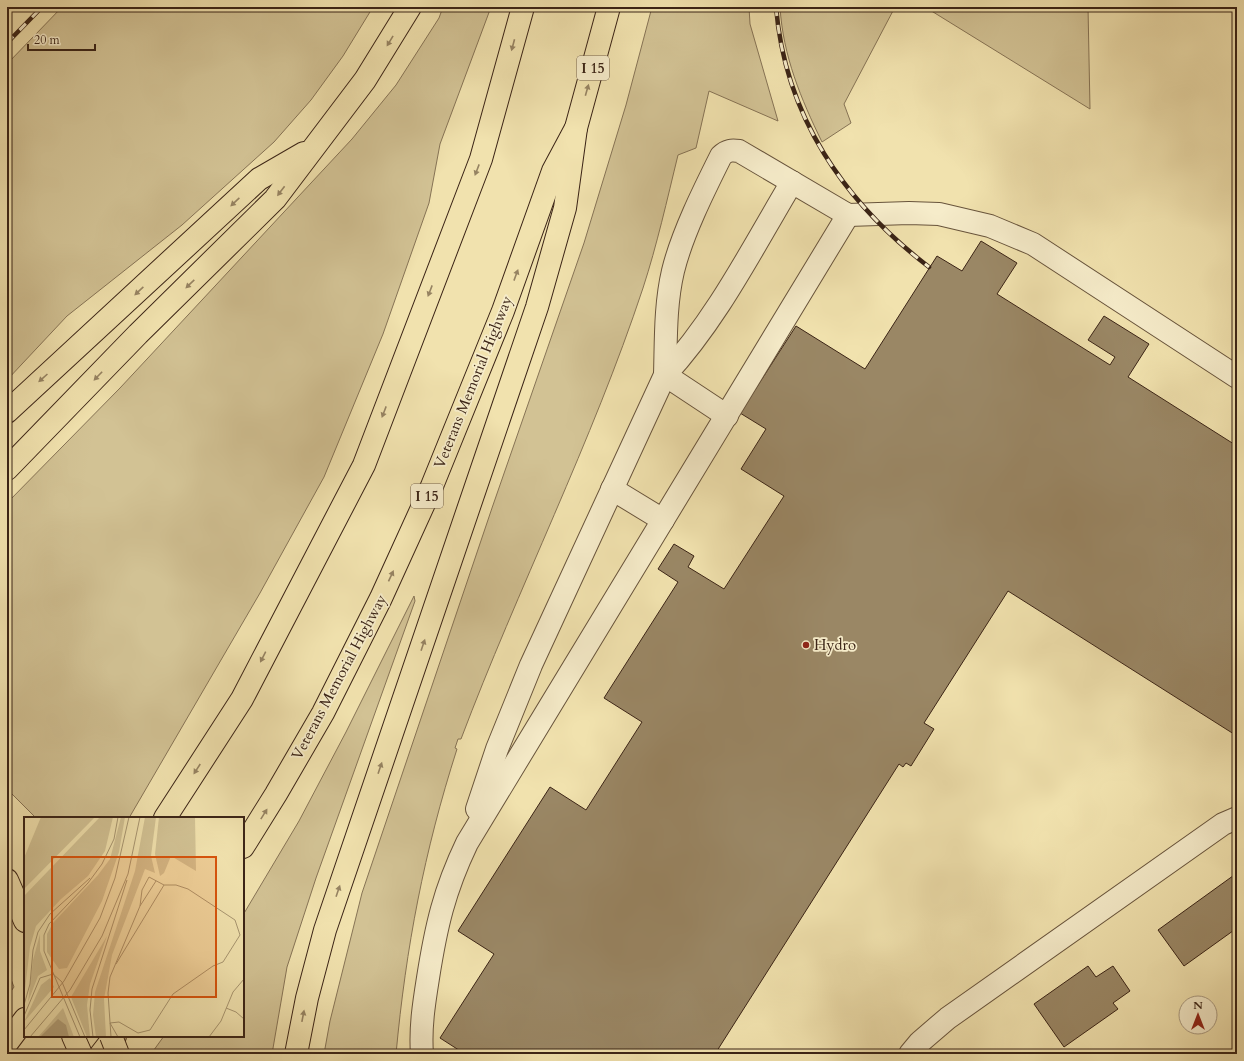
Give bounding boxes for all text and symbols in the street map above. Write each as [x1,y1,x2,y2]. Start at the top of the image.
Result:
scale bar [28,26,95,52]
text: 20 m [34,32,61,48]
one-way arrow [387,35,394,47]
one-way arrow [510,39,516,51]
road number: I 15 [577,56,609,80]
one-way arrow [584,84,590,96]
one-way arrow [473,164,479,176]
one-way arrow [277,186,285,196]
one-way arrow [230,197,239,206]
one-way arrow [513,269,519,281]
one-way arrow [185,279,195,289]
one-way arrow [134,286,144,295]
one-way arrow [427,286,433,298]
street label: Veterans Memorial Highway [429,293,517,471]
one-way arrow [93,371,103,381]
one-way arrow [38,373,48,383]
one-way arrow [380,407,386,419]
road number: I 15 [411,484,443,508]
one-way arrow [388,570,394,582]
street label: Veterans Memorial Highway [287,591,391,763]
place label: Hydro [814,635,856,655]
one-way arrow [420,638,426,650]
marker: Hydro [801,640,811,650]
one-way arrow [260,652,266,663]
one-way arrow [378,761,384,773]
one-way arrow [193,763,200,775]
one-way arrow [260,808,267,820]
inset map [24,817,244,1037]
one-way arrow [335,884,341,896]
north arrow [1178,995,1218,1035]
text: N [1193,998,1203,1013]
one-way arrow [300,1010,306,1022]

